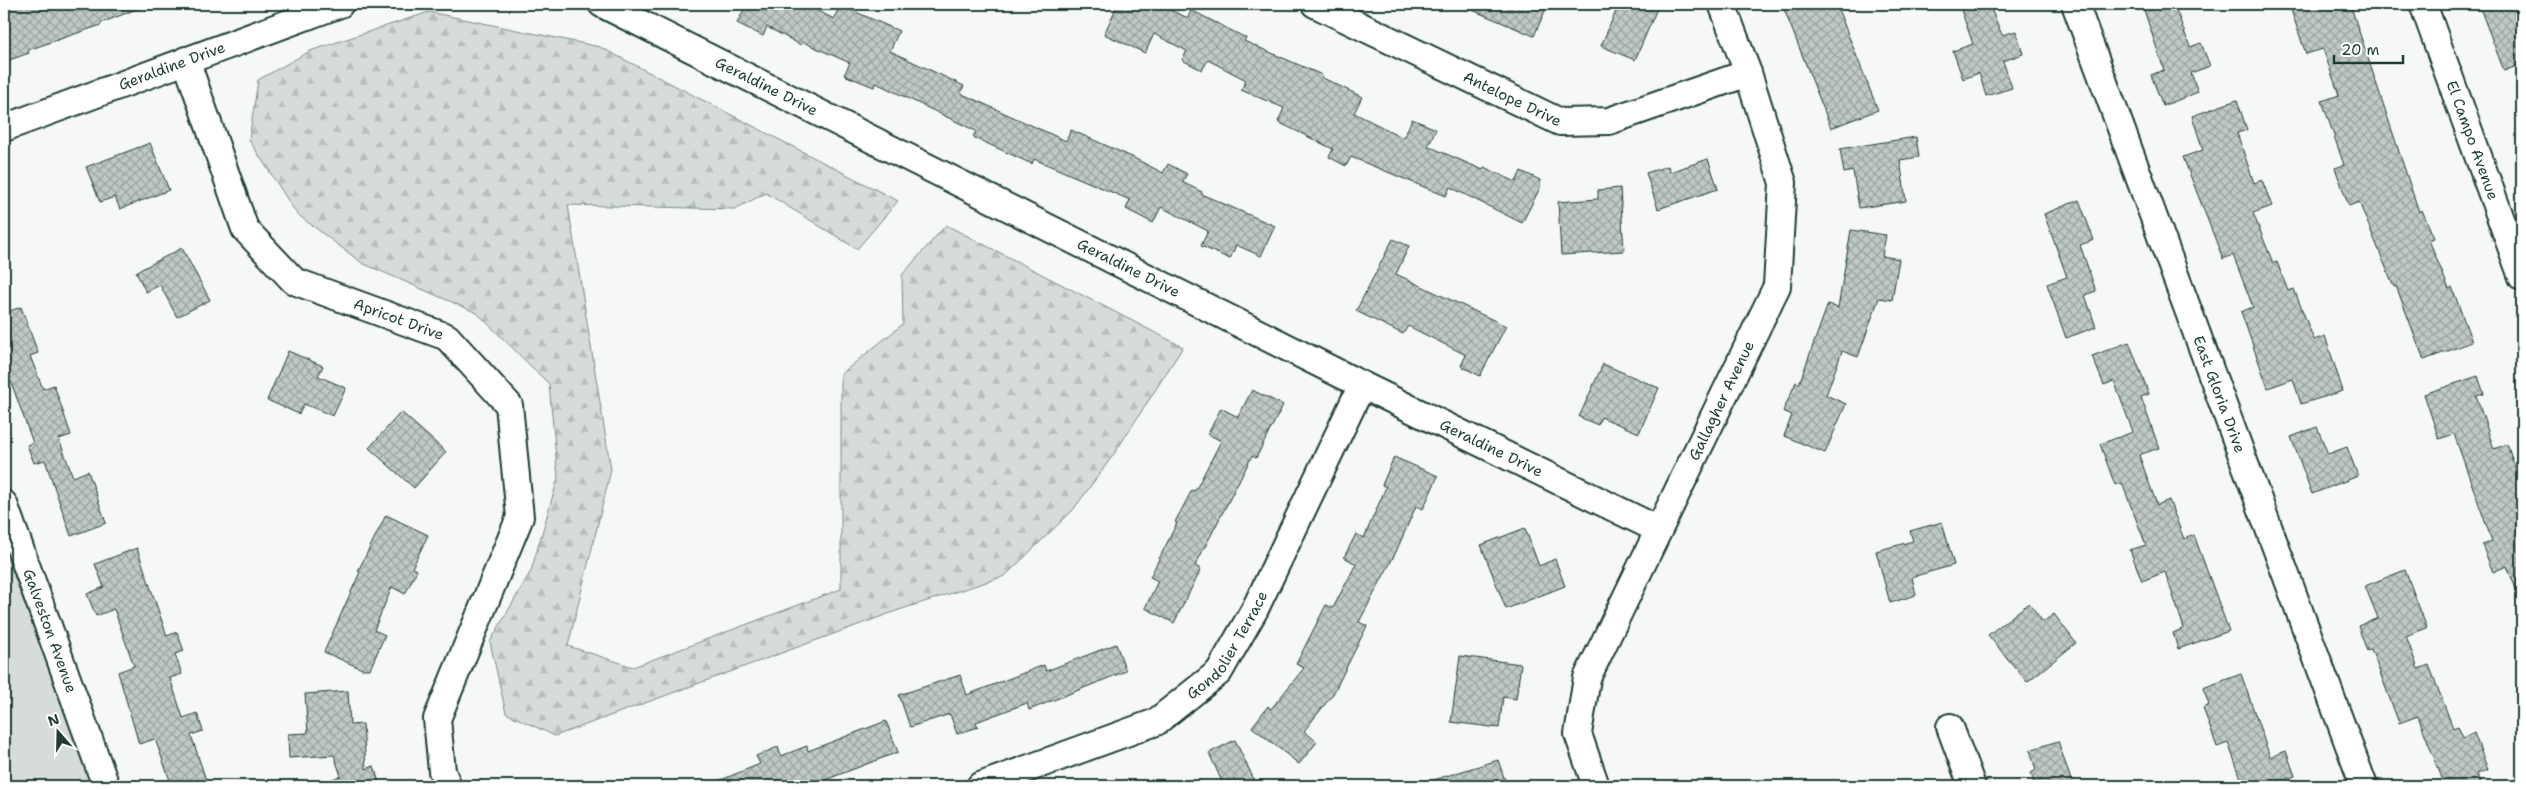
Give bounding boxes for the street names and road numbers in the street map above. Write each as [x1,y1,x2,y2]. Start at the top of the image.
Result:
street label: Geraldine Drive [116,37,228,95]
street label: Geraldine Drive [712,52,821,121]
street label: Antelope Drive [1460,67,1565,131]
street label: El Campo Avenue [2442,78,2503,203]
street label: Geraldine Drive [1074,234,1183,302]
street label: Apricot Drive [351,294,447,345]
street label: East Gloria Drive [2188,333,2250,456]
street label: Gallagher Avenue [1684,338,1759,464]
street label: Geraldine Drive [1436,414,1546,482]
street label: Galveston Avenue [18,566,82,696]
street label: Gondolier Terrace [1182,588,1272,704]

